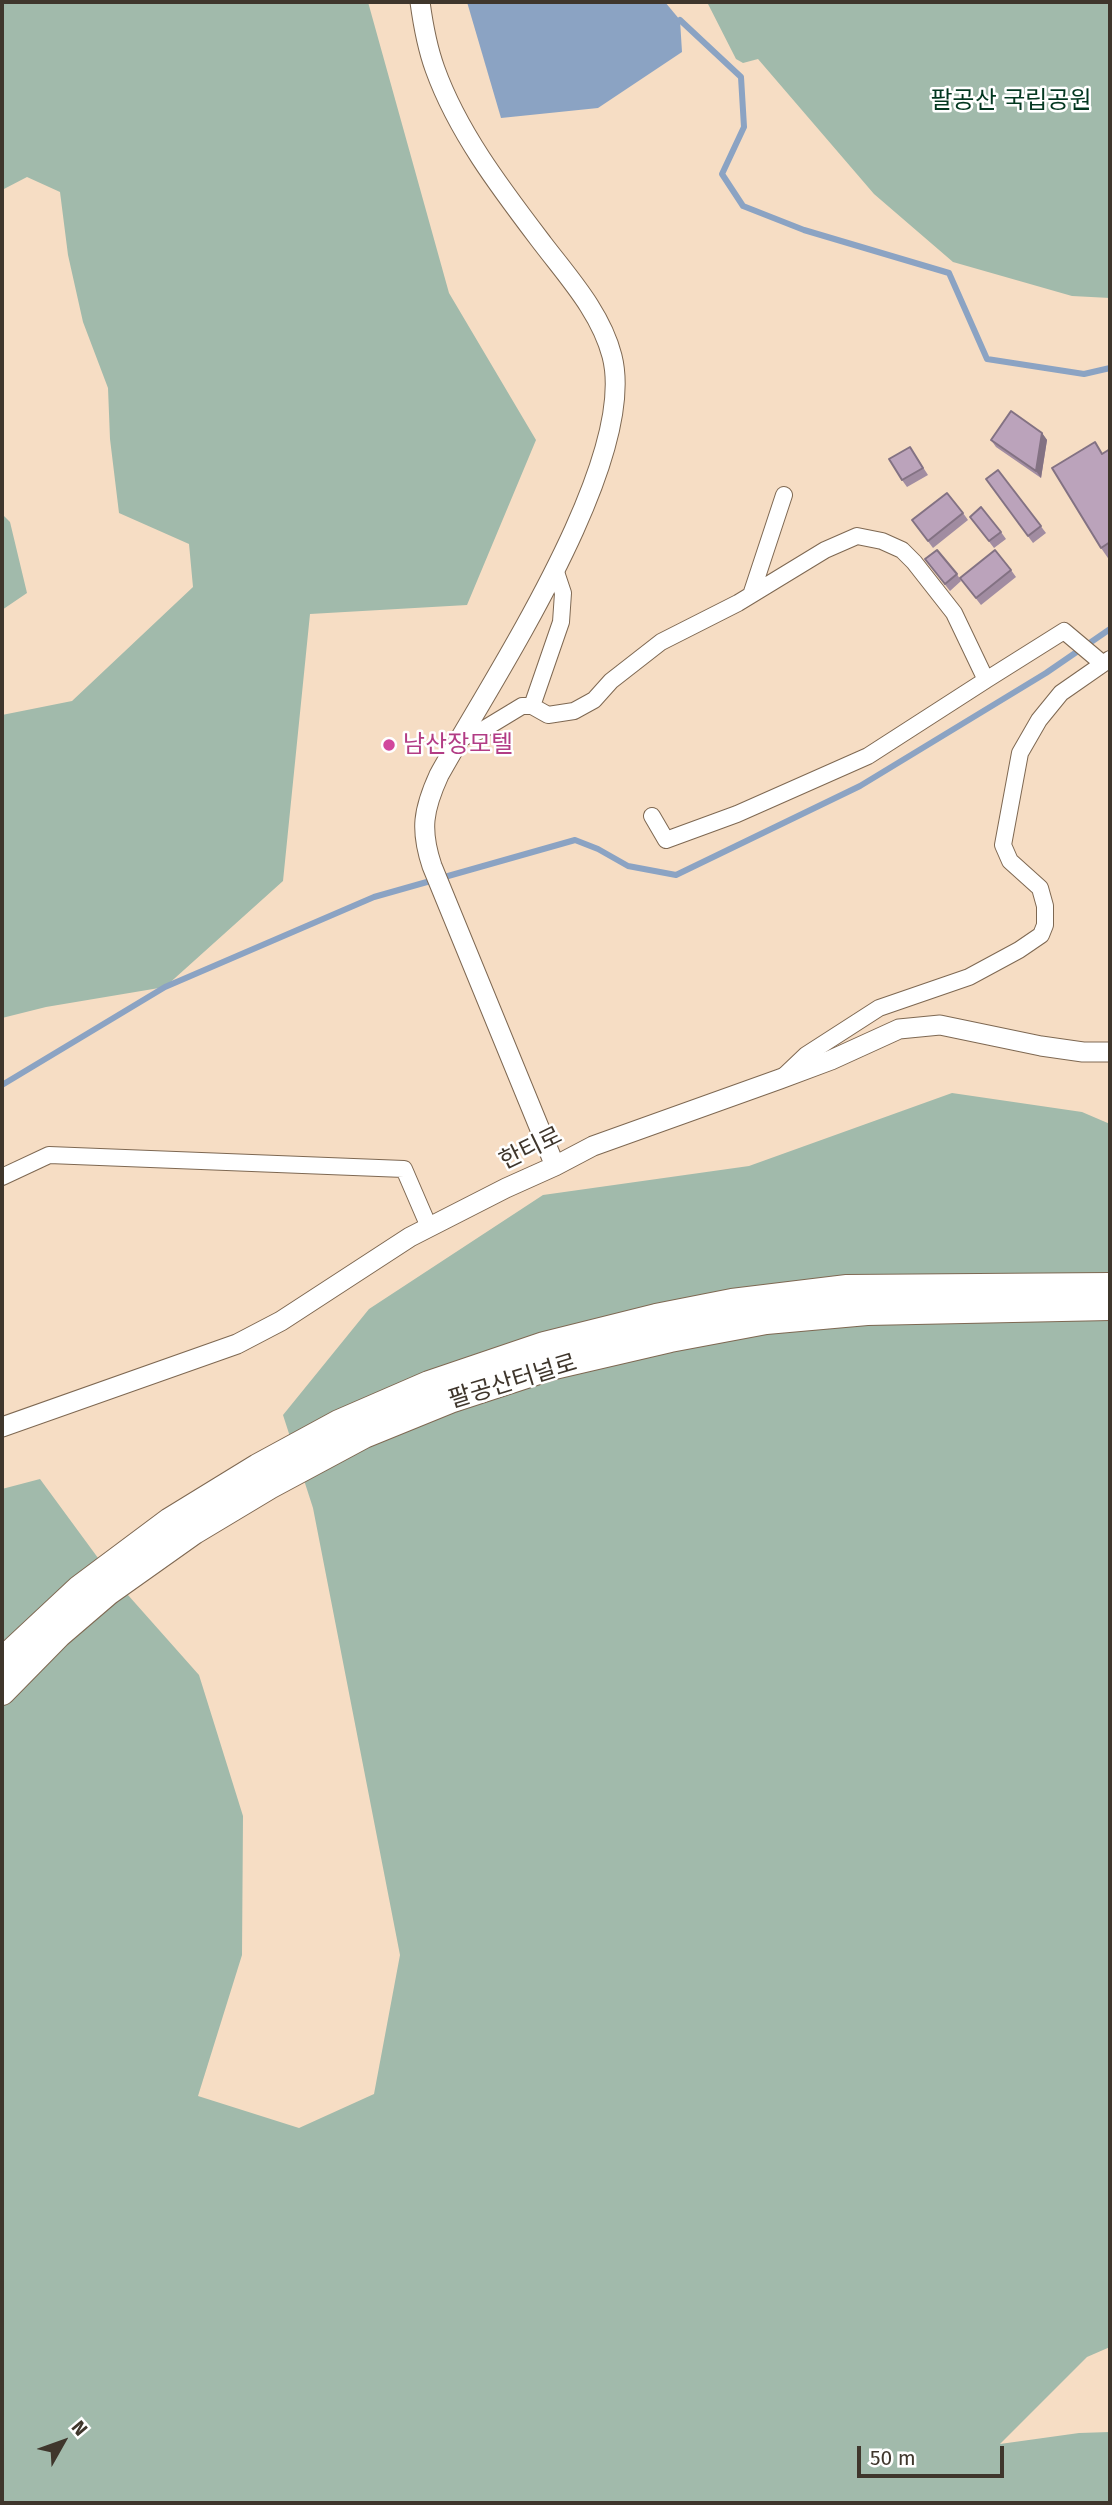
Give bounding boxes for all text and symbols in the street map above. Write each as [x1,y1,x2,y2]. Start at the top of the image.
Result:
park label: 팔공산 국립공원 [931,87,1091,115]
place label: 남산장모텔 [403,731,513,759]
marker: 남산장모텔 [381,737,397,753]
street label: 한티로 [495,1122,567,1176]
street label: 팔공산터널로 [445,1349,581,1415]
north arrow [28,2407,98,2477]
text: N [67,2416,92,2440]
scale bar [860,2432,1007,2476]
text: 50 m [870,2445,916,2471]

